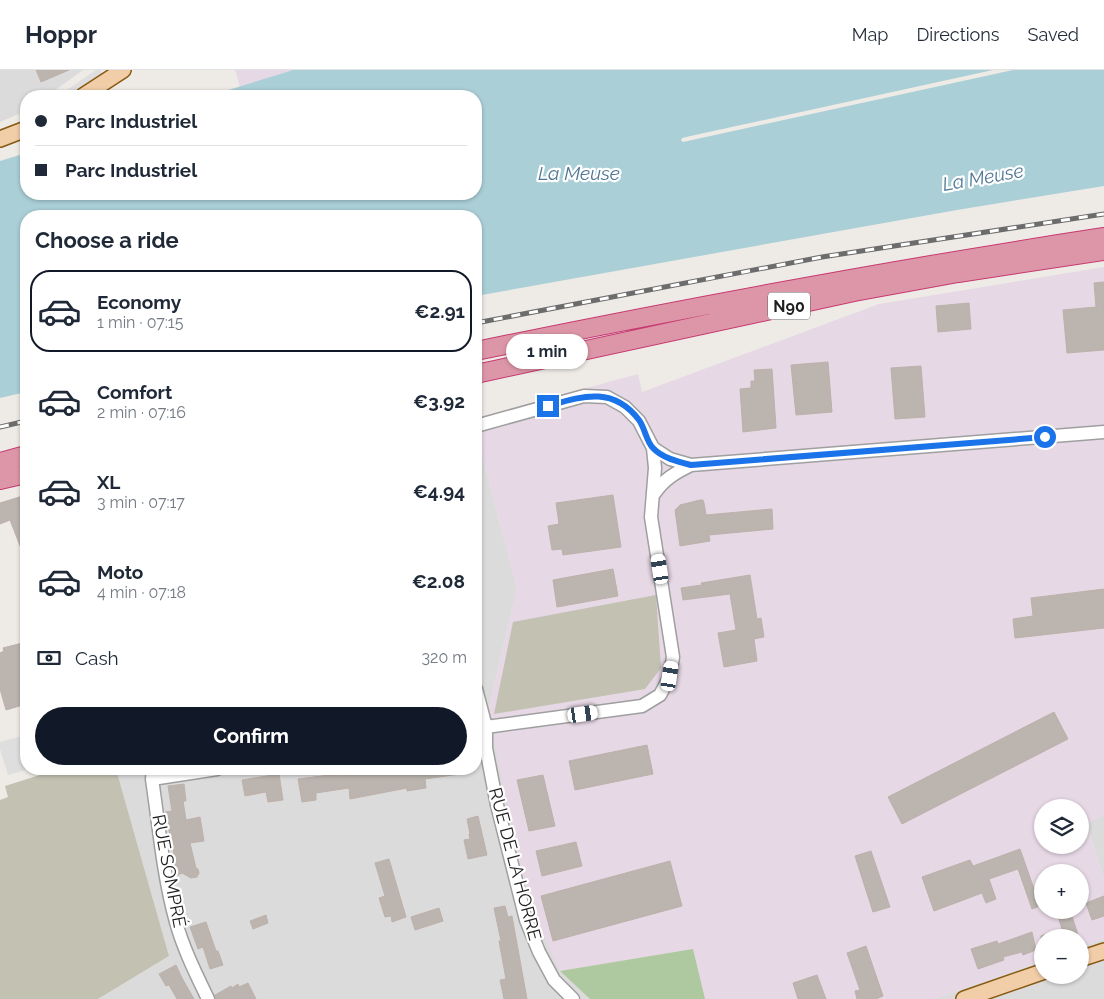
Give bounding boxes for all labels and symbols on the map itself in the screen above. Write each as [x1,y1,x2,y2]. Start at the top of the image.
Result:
water label: La Meuse [941,159,1025,195]
water label: La Meuse [538,162,620,184]
road number: N90 [768,292,810,320]
callout: 1 min [507,334,589,368]
route end [537,395,559,417]
route start [1034,426,1056,448]
car [650,553,669,585]
car [660,660,679,692]
car [567,704,598,724]
street label: RUE DE LA HORRE [485,785,546,943]
street label: RUE SOMPRÉ [148,812,192,929]

